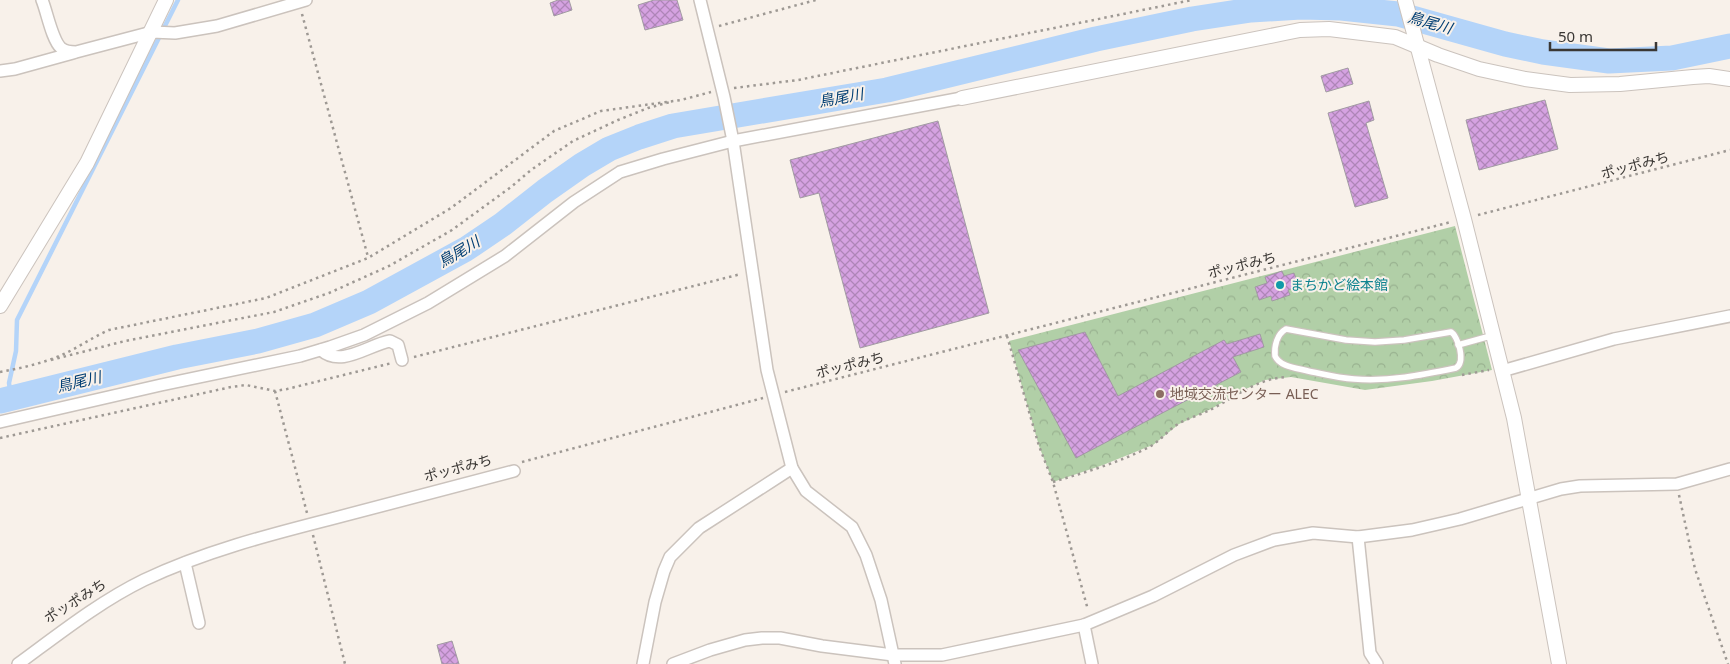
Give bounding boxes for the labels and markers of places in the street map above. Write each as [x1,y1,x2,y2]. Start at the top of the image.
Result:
place label: まちかど絵本館 [1290,275,1388,294]
marker: まちかど絵本館 [1274,279,1286,291]
place label: 地域交流センター ALEC [1170,384,1319,403]
marker: 地域交流センター ALEC [1154,388,1166,400]

